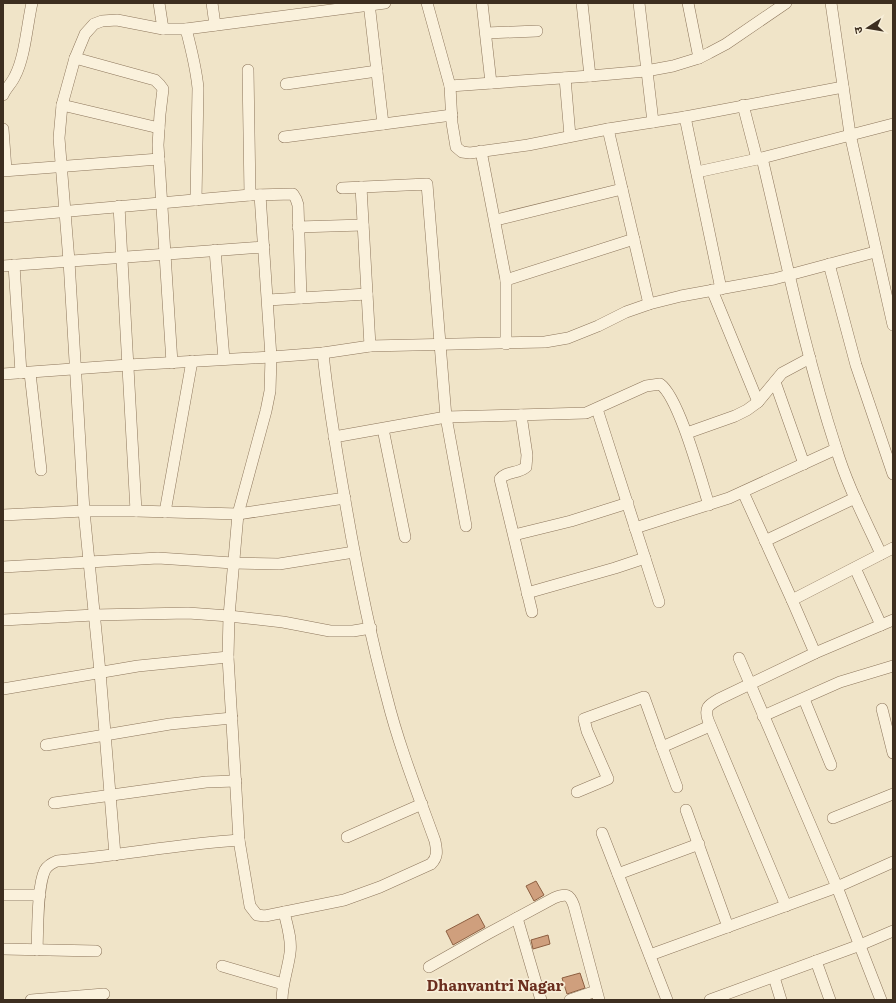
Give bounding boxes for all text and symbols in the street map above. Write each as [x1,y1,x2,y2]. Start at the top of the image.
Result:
north arrow [848,8,888,48]
text: उ [849,25,866,35]
district label: Dhanvantri Nagar [426,973,564,996]

